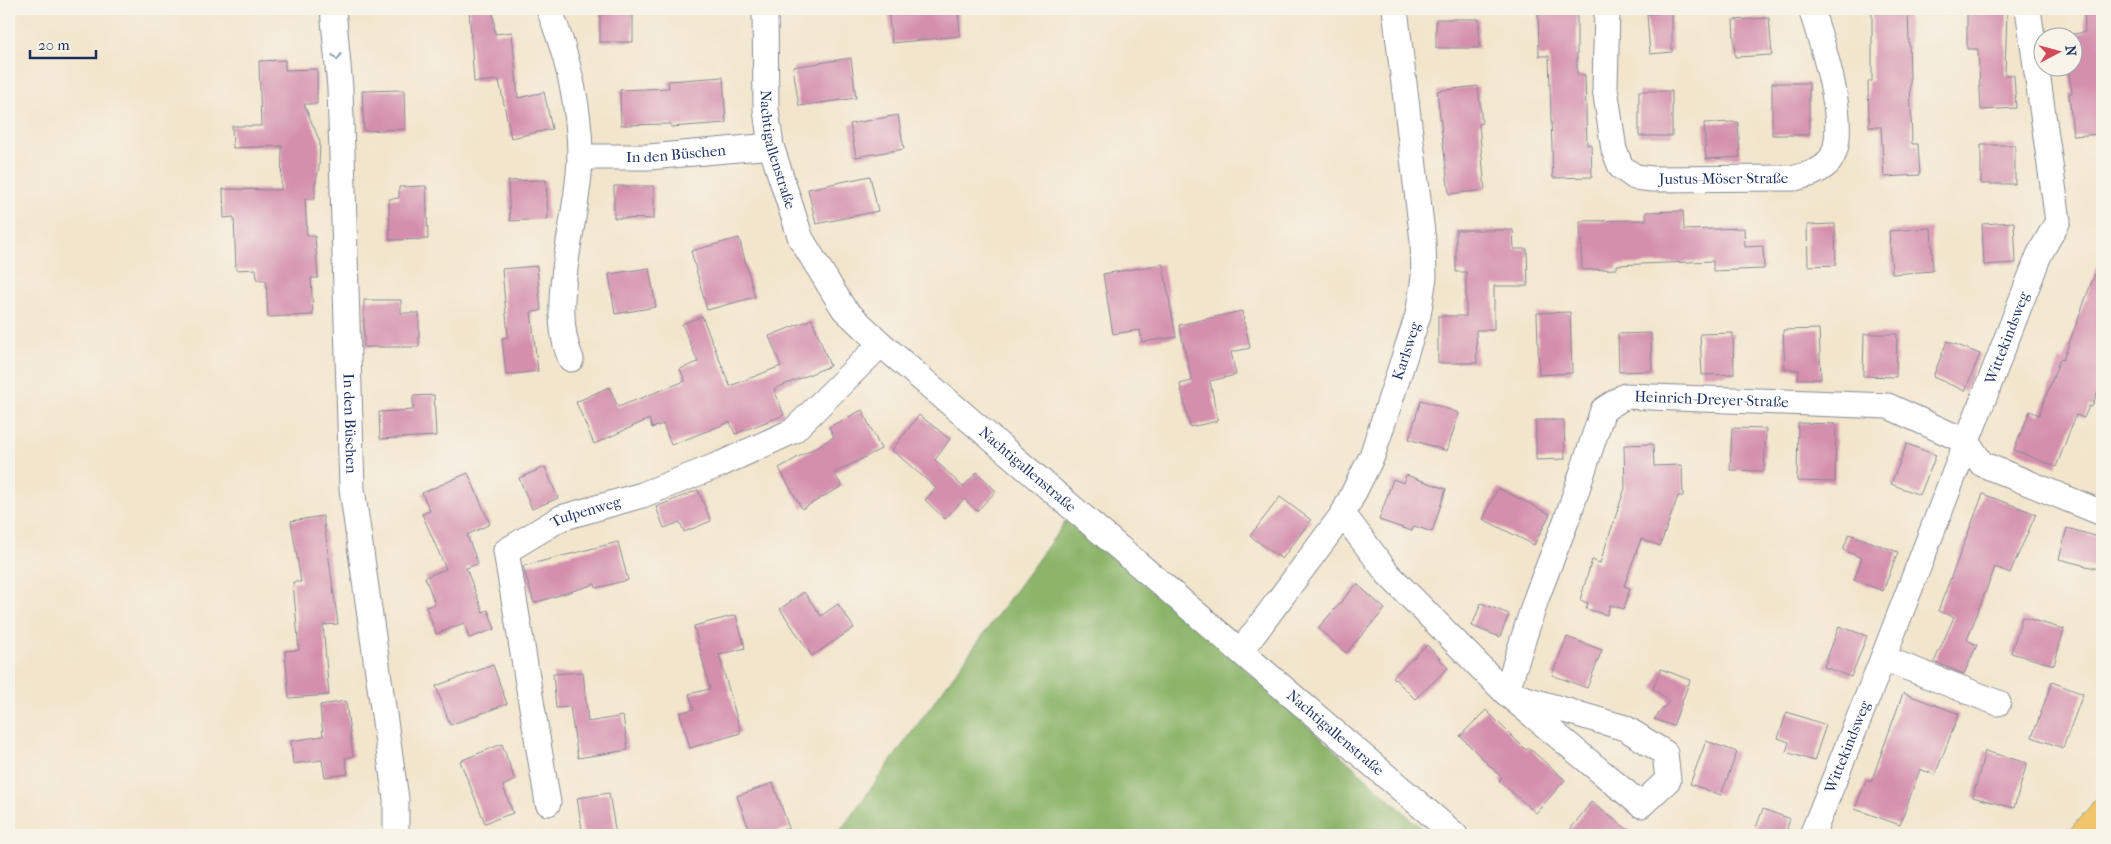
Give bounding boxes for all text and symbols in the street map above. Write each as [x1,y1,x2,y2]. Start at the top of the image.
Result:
scale bar [30,28,96,60]
north arrow [2034,28,2084,78]
text: 20 m [38,36,70,54]
text: N [2061,45,2079,57]
one-way arrow [331,54,342,62]
street label: Nachtigallenstraße [757,90,800,212]
street label: In den Büschen [626,141,727,166]
street label: Justus-Möser-Straße [1658,169,1789,188]
street label: Wittekindsweg [1981,288,2033,388]
street label: Karlsweg [1388,319,1424,383]
street label: In den Büschen [340,373,361,474]
street label: Heinrich-Dreyer-Straße [1634,387,1789,411]
street label: Nachtigallenstraße [975,423,1080,516]
street label: Tulpenweg [547,492,624,531]
street label: Nachtigallenstraße [1283,686,1388,779]
street label: Wittekindsweg [1820,697,1874,797]

